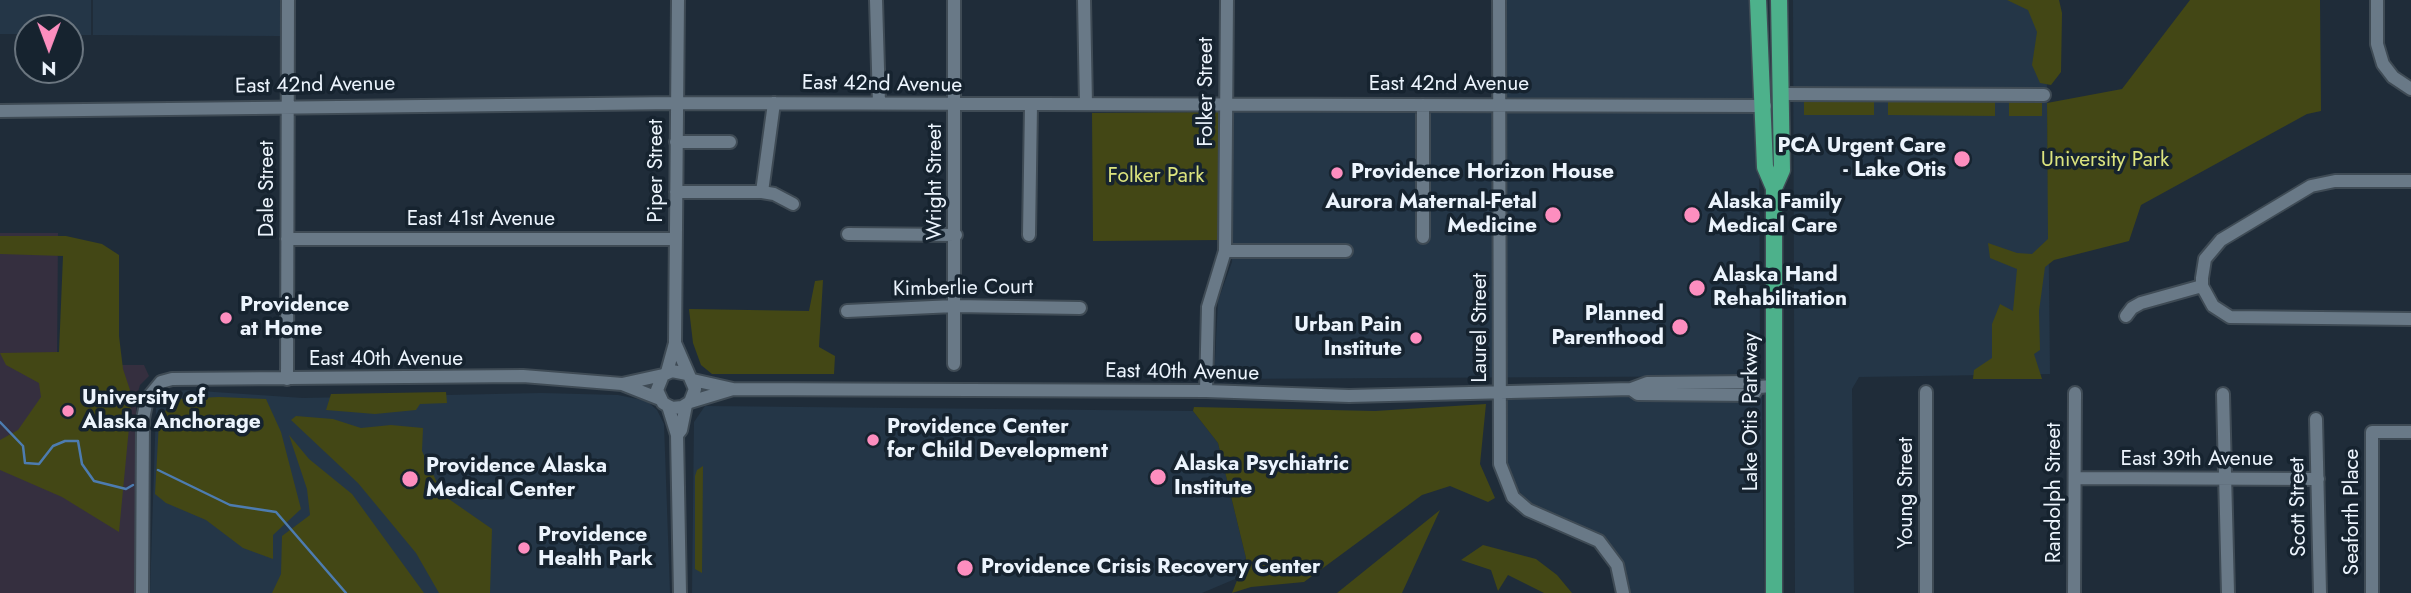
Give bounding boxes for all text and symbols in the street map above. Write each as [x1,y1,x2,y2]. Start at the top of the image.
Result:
north arrow [14,14,84,84]
street label: Folker Street [1194,37,1220,147]
text: N [41,55,57,82]
street label: East 42nd Avenue [802,71,962,99]
street label: East 42nd Avenue [235,72,395,100]
street label: East 42nd Avenue [1369,72,1529,98]
street label: Piper Street [644,119,670,223]
street label: Wright Street [923,124,949,240]
place label: PCA Urgent Care - Lake Otis [1777,134,1946,184]
street label: Dale Street [255,141,281,237]
park label: University Park [2041,148,2169,174]
marker: PCA Urgent Care - Lake Otis [1952,149,1972,169]
place label: Providence Horizon House [1351,160,1614,186]
park label: Folker Park [1108,164,1204,190]
marker: Providence Horizon House [1329,165,1345,181]
place label: Aurora Maternal-Fetal Medicine [1325,190,1537,240]
place label: Alaska Family Medical Care [1708,190,1842,240]
marker: Aurora Maternal-Fetal Medicine [1543,205,1563,225]
marker: Alaska Family Medical Care [1682,205,1702,225]
street label: East 41st Avenue [407,207,555,233]
place label: Alaska Hand Rehabilitation [1713,263,1847,313]
street label: Laurel Street [1468,273,1494,383]
street label: Kimberlie Court [893,275,1033,303]
marker: Alaska Hand Rehabilitation [1687,278,1707,298]
place label: Providence at Home [240,293,349,343]
place label: Planned Parenthood [1551,302,1664,352]
marker: Providence at Home [218,310,234,326]
place label: Urban Pain Institute [1294,313,1402,363]
marker: Planned Parenthood [1670,317,1690,337]
marker: Urban Pain Institute [1408,330,1424,346]
street label: Lake Otis Parkway [1739,333,1765,491]
street label: East 40th Avenue [309,347,463,373]
street label: East 40th Avenue [1105,359,1259,387]
place label: University of Alaska Anchorage [82,386,261,436]
marker: University of Alaska Anchorage [60,403,76,419]
place label: Providence Center for Child Development [887,415,1108,465]
street label: Randolph Street [2042,423,2068,563]
marker: Providence Center for Child Development [865,432,881,448]
street label: Young Street [1894,437,1920,549]
street label: East 39th Avenue [2121,447,2273,473]
street label: Seaforth Place [2340,449,2366,575]
place label: Alaska Psychiatric Institute [1174,452,1349,502]
place label: Providence Alaska Medical Center [426,454,607,504]
street label: Scott Street [2286,457,2312,557]
marker: Alaska Psychiatric Institute [1148,467,1168,487]
marker: Providence Alaska Medical Center [400,469,420,489]
place label: Providence Health Park [538,523,653,573]
marker: Providence Health Park [516,540,532,556]
place label: Providence Crisis Recovery Center [981,555,1321,581]
marker: Providence Crisis Recovery Center [955,558,975,578]

